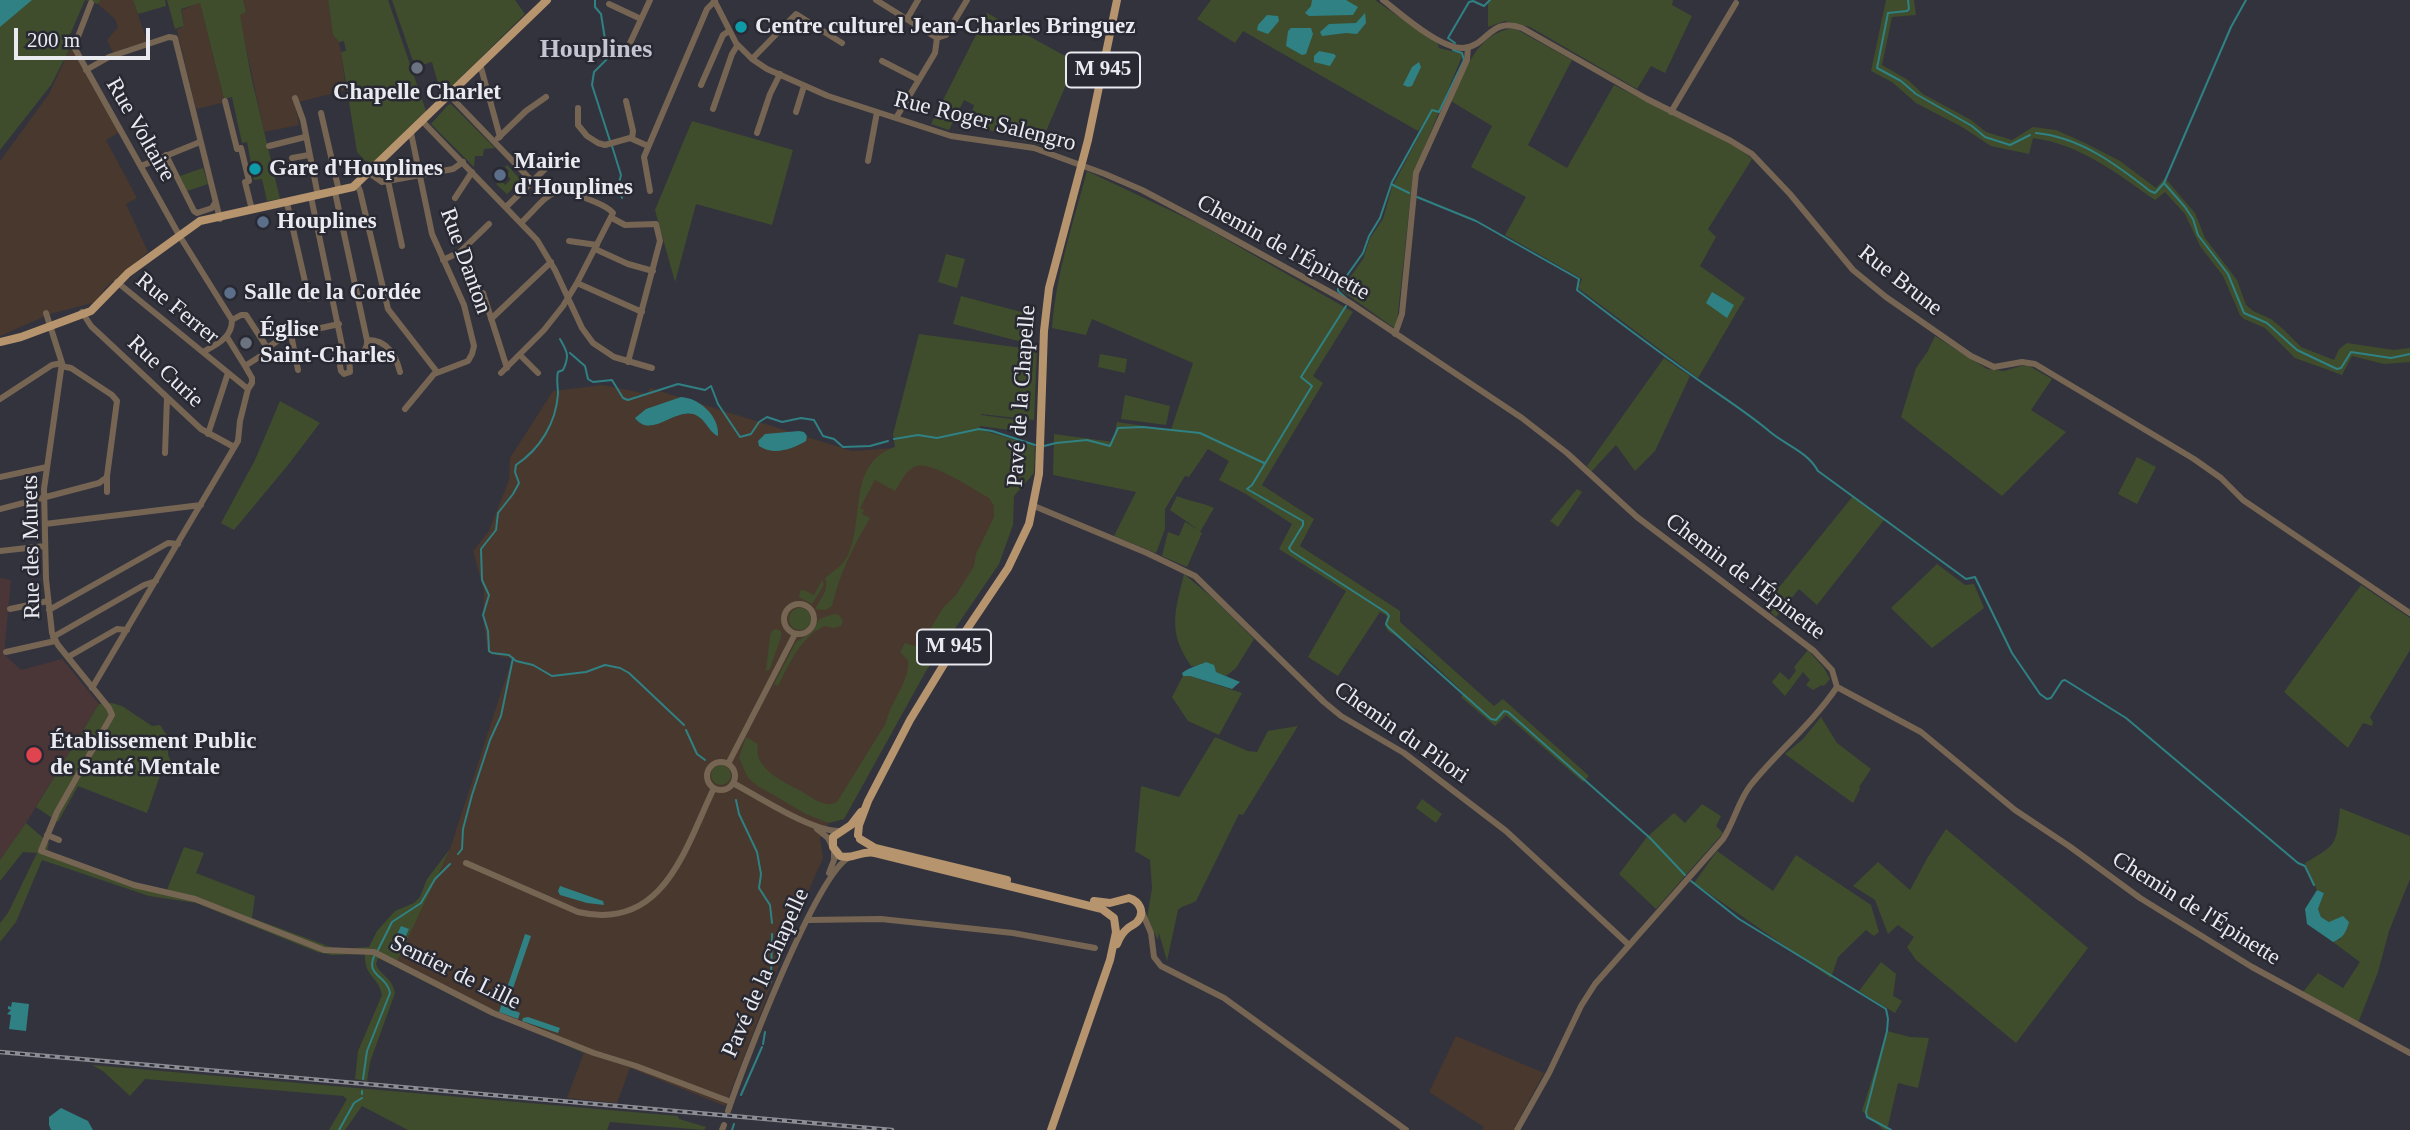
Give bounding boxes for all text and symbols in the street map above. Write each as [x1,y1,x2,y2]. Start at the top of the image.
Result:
place label: Centre culturel Jean-Charles Bringuez [755,13,1136,41]
scale bar [18,14,154,58]
marker: Centre culturel Jean-Charles Bringuez [733,19,749,35]
text: 200 m [27,28,80,52]
district label: Houplines [540,34,652,66]
road number: M 945 [1066,52,1140,88]
marker: Chapelle Charlet [409,60,425,76]
street label: Rue Voltaire [99,73,181,187]
place label: Chapelle Charlet [333,79,501,107]
street label: Rue Roger Salengro [891,86,1079,158]
place label: Mairie d'Houplines [514,148,633,202]
place label: Gare d'Houplines [269,155,443,183]
marker: Gare d'Houplines [247,161,263,177]
marker: Mairie d'Houplines [492,167,508,183]
street label: Chemin de l'Épinette [1192,189,1374,307]
street label: Rue Danton [433,204,497,318]
place label: Houplines [277,208,377,236]
marker: Houplines [255,214,271,230]
street label: Rue Brune [1852,240,1948,322]
street label: Rue Ferrer [130,267,224,351]
place label: Salle de la Cordée [244,279,421,307]
marker: Salle de la Cordée [222,285,238,301]
street label: Pavé de la Chapelle [1002,304,1042,488]
place label: Église Saint-Charles [260,316,395,370]
street label: Rue Curie [121,330,209,414]
marker: Église Saint-Charles [238,335,254,351]
street label: Rue des Murets [17,475,47,619]
street label: Chemin de l'Épinette [1660,508,1830,646]
road number: M 945 [917,630,991,664]
street label: Chemin du Pilori [1328,676,1474,790]
place label: Établissement Public de Santé Mentale [50,728,256,782]
marker: Établissement Public de Santé Mentale [24,745,44,765]
street label: Chemin de l'Épinette [2107,846,2285,972]
street label: Pavé de la Chapelle [716,884,816,1062]
street label: Sentier de Lille [385,930,525,1016]

